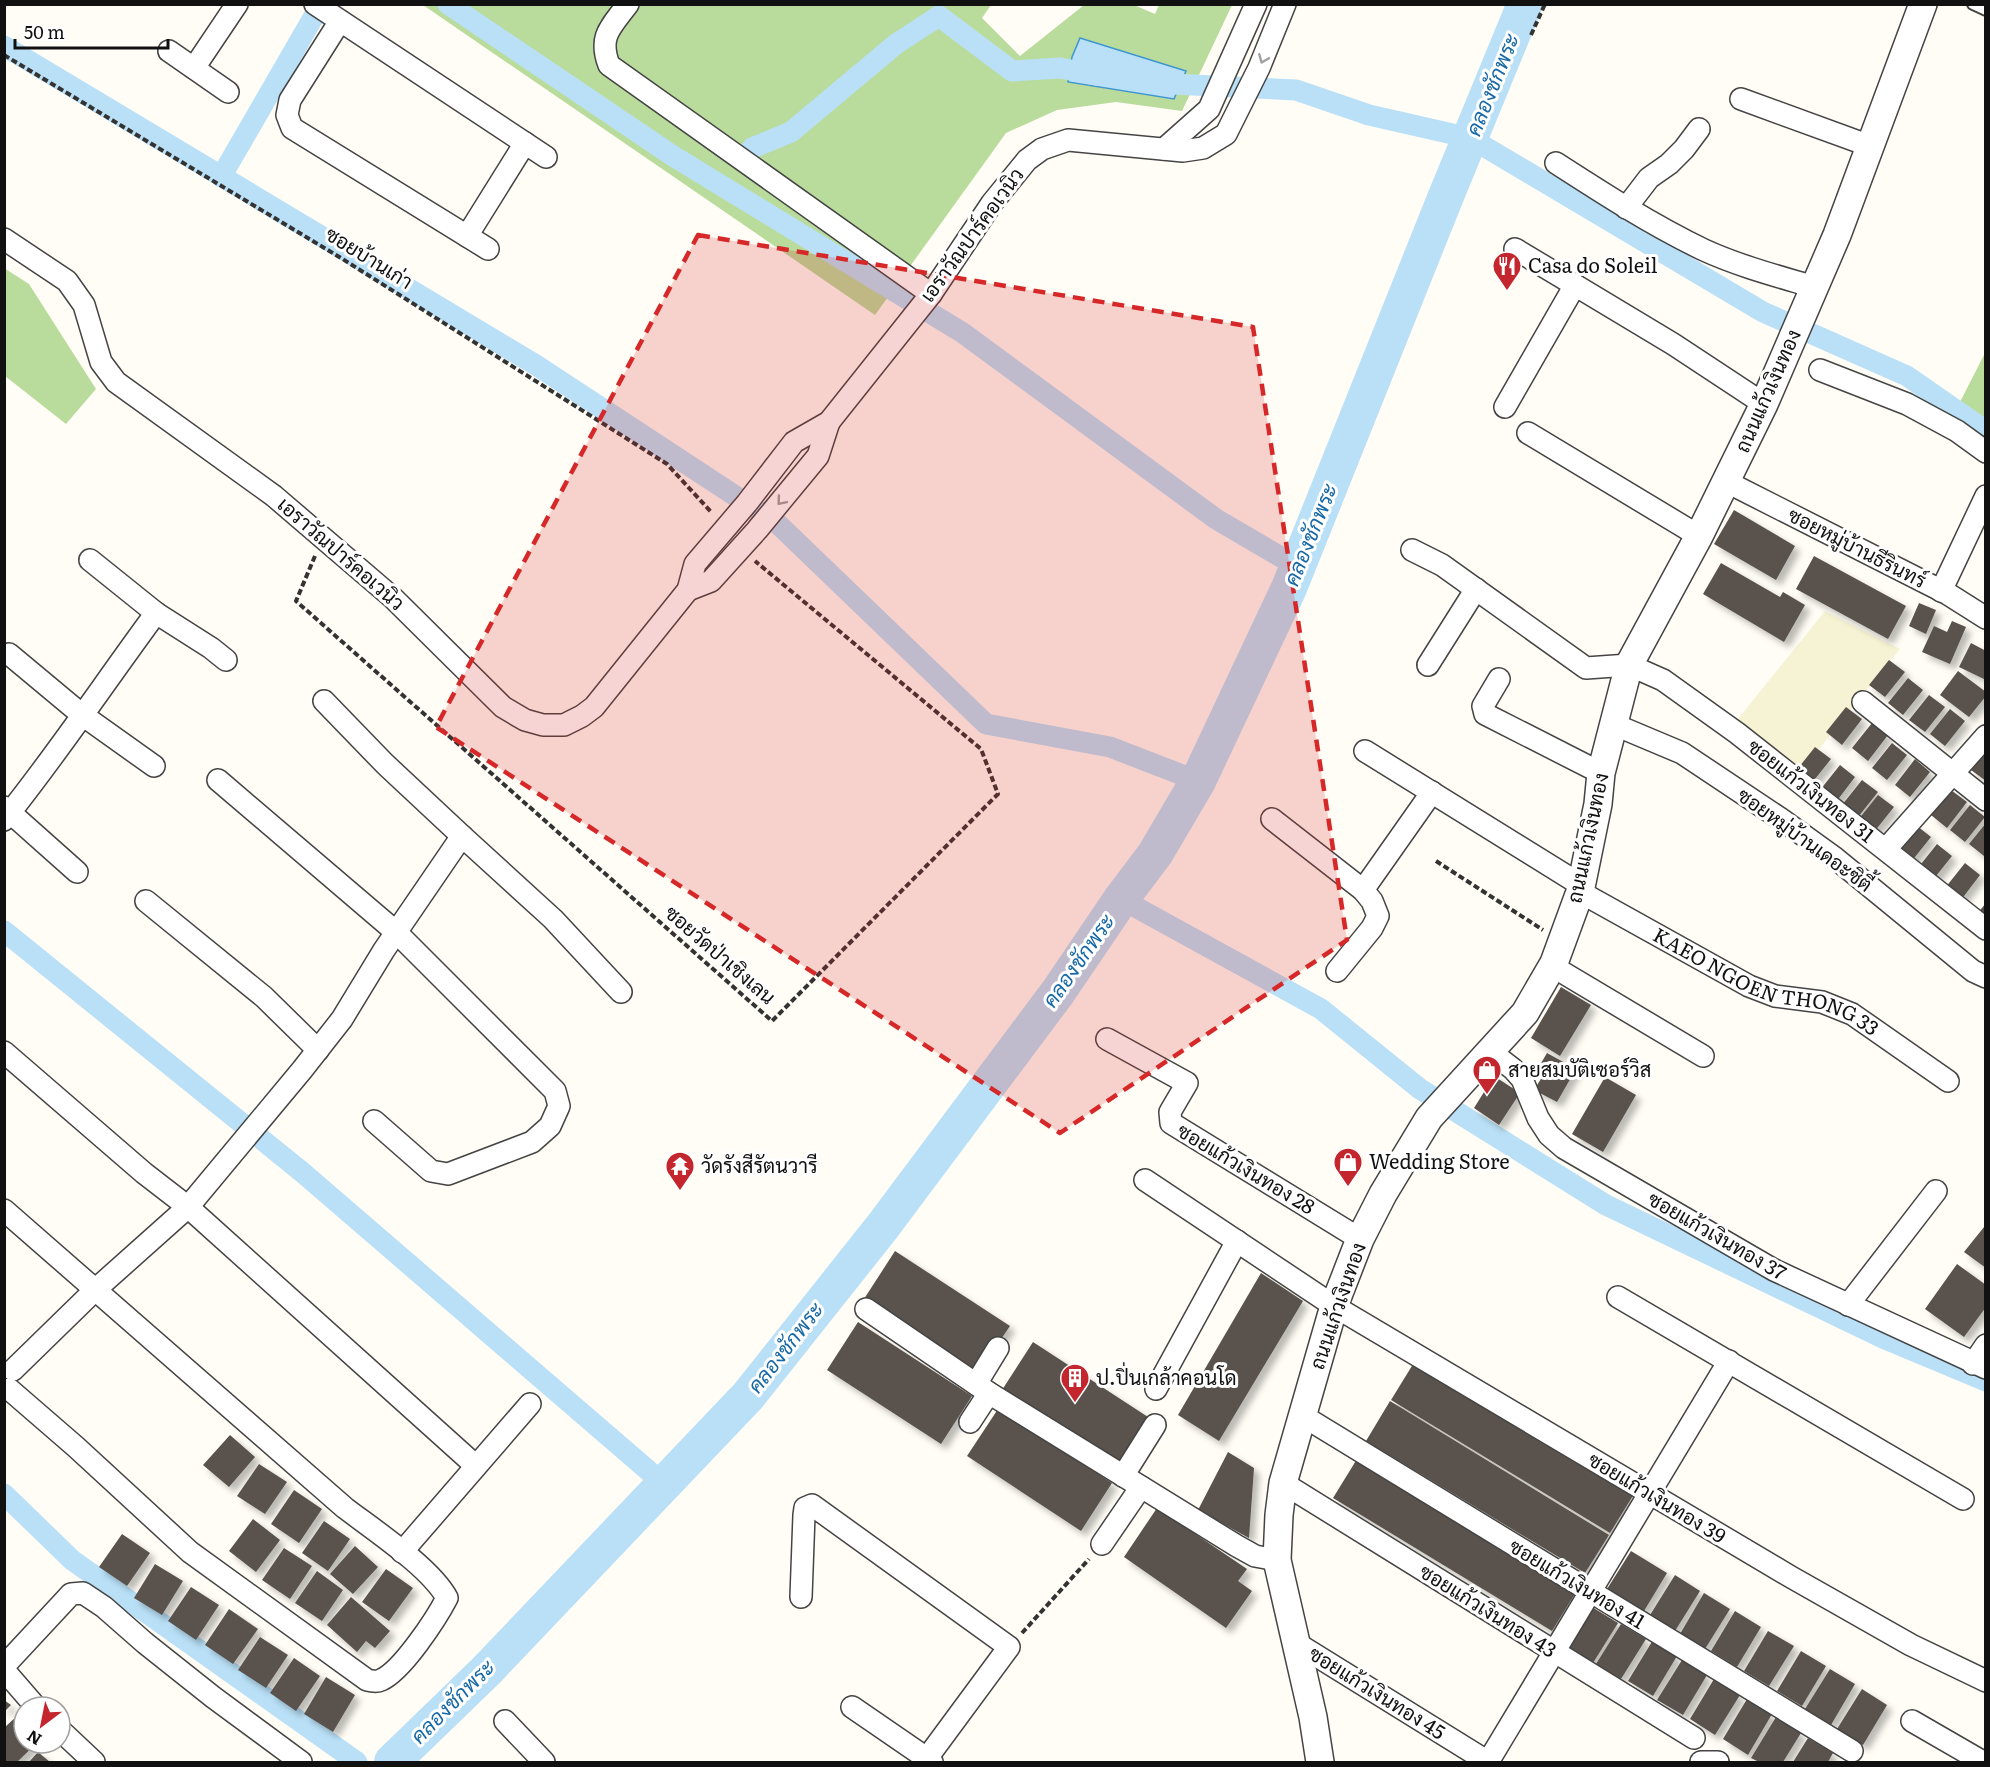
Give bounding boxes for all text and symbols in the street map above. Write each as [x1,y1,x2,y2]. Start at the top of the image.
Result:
scale bar [15,12,168,50]
text: 50 m [24,18,65,45]
water label: คลองชักพระ [1456,27,1526,140]
one-way arrow [1258,52,1270,63]
street label: เอราวัณปาร์คอเวนิว [911,160,1030,307]
street label: ซอยบ้านเก่า [320,218,420,295]
place label: Casa do Soleil [1528,249,1658,279]
restaurant icon: Casa do Soleil [1491,250,1523,292]
street label: ถนนแก้วเงินทอง [1726,324,1807,457]
water label: คลองชักพระ [1274,477,1344,590]
street label: เอราวัณปาร์คอเวนิว [272,489,412,616]
one-way arrow [777,494,788,505]
street label: ซอยหมู่บ้านธีรินทร์ [1783,498,1932,596]
street label: ซอยแก้วเงินทอง 31 [1742,730,1882,849]
street label: ถนนแก้วเงินทอง [1558,770,1614,905]
street label: ซอยหมู่บ้านเดอะซิตี้ [1731,778,1881,900]
street label: ซอยวัดป่าเชิงเลน [659,897,783,1010]
water label: คลองชักพระ [1033,906,1121,1013]
street label: KAEO NGOEN THONG 33 [1648,919,1886,1042]
place label: สายสมบัติเซอร์วิส [1508,1053,1651,1083]
shop icon: สายสมบัติเซอร์วิส [1471,1054,1503,1096]
street label: ซอยแก้วเงินทอง 28 [1172,1114,1322,1220]
place label: Wedding Store [1369,1145,1510,1175]
shop icon: Wedding Store [1332,1146,1364,1188]
place label: วัดรังสีรัตนวารี [701,1149,818,1179]
temple icon: วัดรังสีรัตนวารี [664,1150,696,1192]
street label: ซอยแก้วเงินทอง 37 [1643,1182,1793,1286]
street label: ถนนแก้วเงินทอง [1300,1238,1372,1373]
water label: คลองชักพระ [739,1294,830,1399]
place label: ป.ปิ่นเกล้าคอนโด [1096,1361,1237,1391]
building icon: ป.ปิ่นเกล้าคอนโด [1059,1362,1091,1404]
street label: ซอยแก้วเงินทอง 39 [1583,1443,1733,1549]
street label: ซอยแก้วเงินทอง 41 [1504,1530,1652,1635]
street label: ซอยแก้วเงินทอง 43 [1415,1555,1563,1664]
street label: ซอยแก้วเงินทอง 45 [1304,1637,1452,1745]
water label: คลองชักพระ [402,1651,501,1749]
north arrow [12,1695,72,1755]
text: N [21,1725,46,1752]

